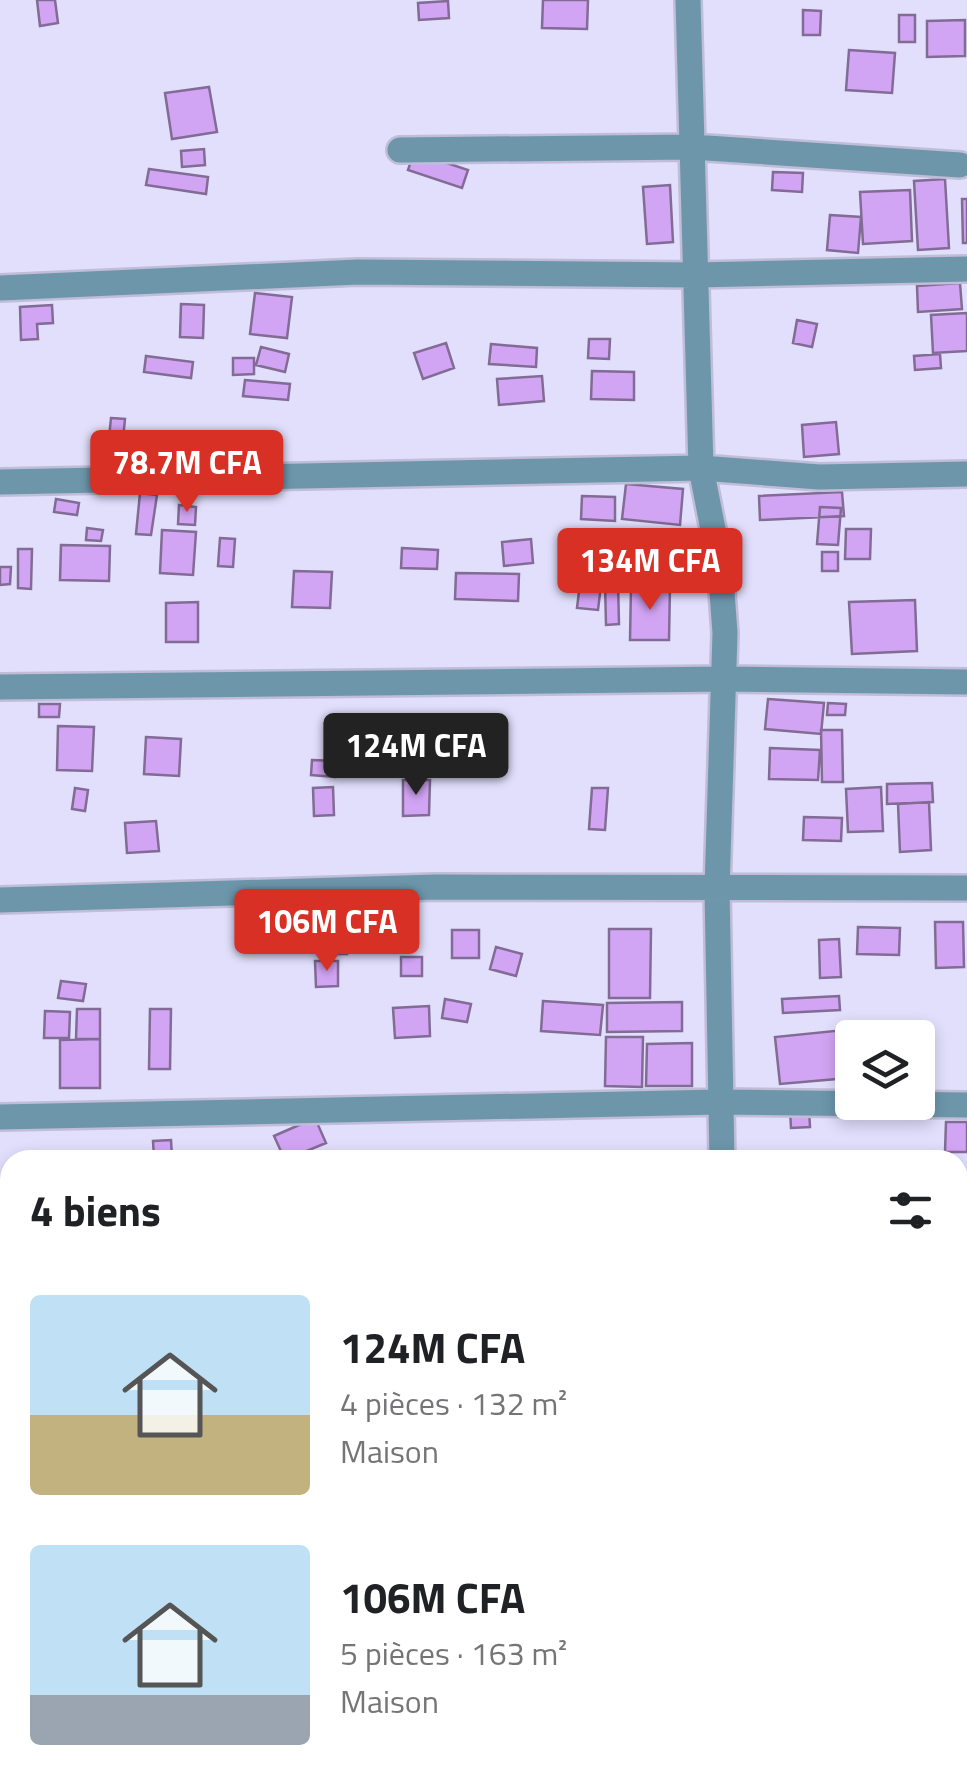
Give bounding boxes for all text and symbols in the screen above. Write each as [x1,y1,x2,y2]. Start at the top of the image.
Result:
pin: 78.7M CFA [73,430,301,515]
text: 78.7M CFA [112,438,262,486]
pin: 134M CFA [547,528,753,613]
text: 134M CFA [579,536,721,584]
pin: 124M CFA [313,713,519,798]
text: 124M CFA [345,721,487,769]
pin: 106M CFA [224,889,430,974]
text: 106M CFA [256,897,398,945]
map controls [835,1020,935,1120]
button: layers [835,1020,935,1120]
text: 4 biens [30,1178,161,1242]
icon: filters [883,1183,938,1238]
text: 124M CFA [340,1315,525,1379]
icon: home [110,1335,230,1455]
text: 4 pièces · 132 m² [340,1379,567,1427]
text: Maison [340,1427,439,1475]
text: 106M CFA [340,1565,525,1629]
icon: home [110,1585,230,1705]
text: 5 pièces · 163 m² [340,1629,567,1677]
text: Maison [340,1677,439,1725]

